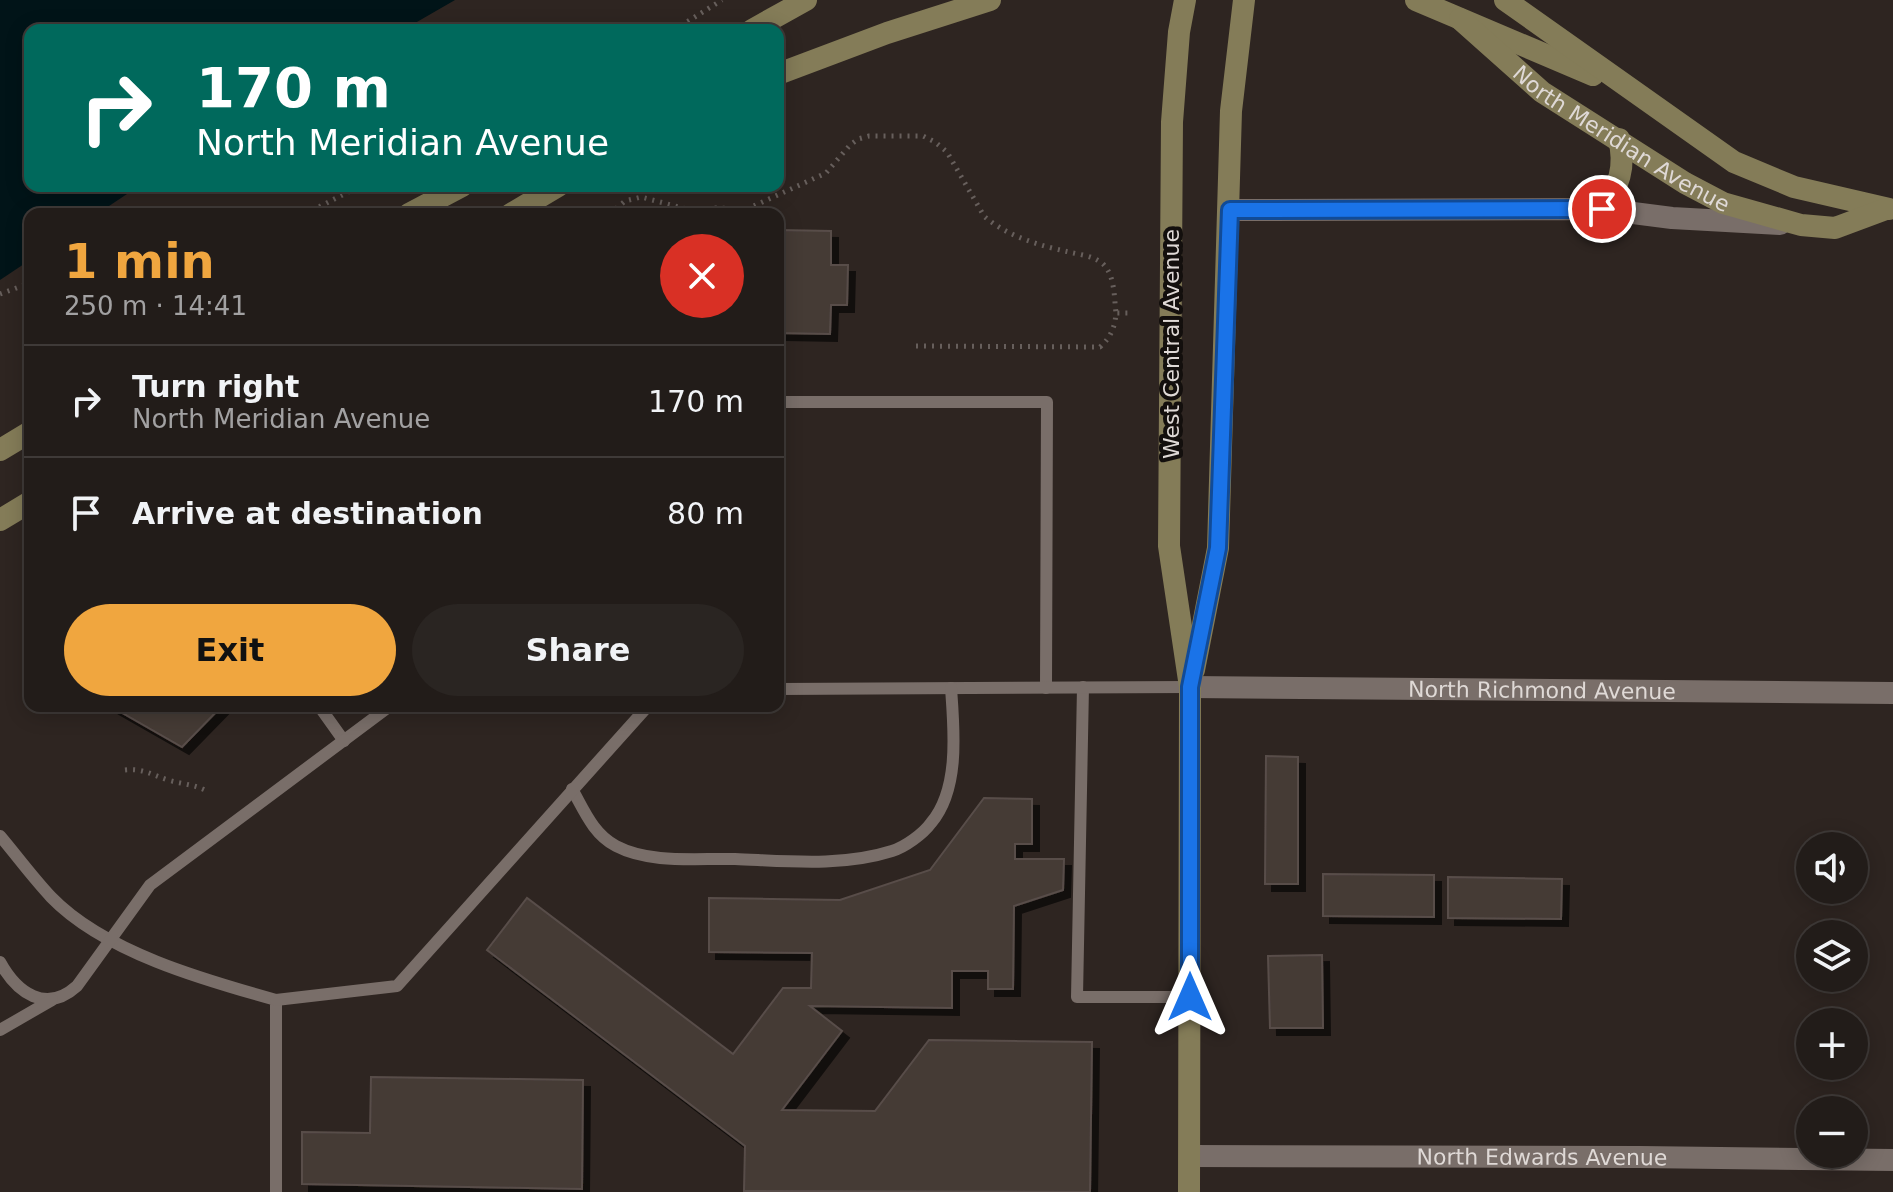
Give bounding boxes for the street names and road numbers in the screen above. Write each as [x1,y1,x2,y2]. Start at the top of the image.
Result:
street label: North Meridian Avenue [1508,60,1734,217]
street label: West Central Avenue [1159,229,1184,459]
street label: North Richmond Avenue [1408,676,1676,704]
street label: North Edwards Avenue [1417,1144,1668,1170]

